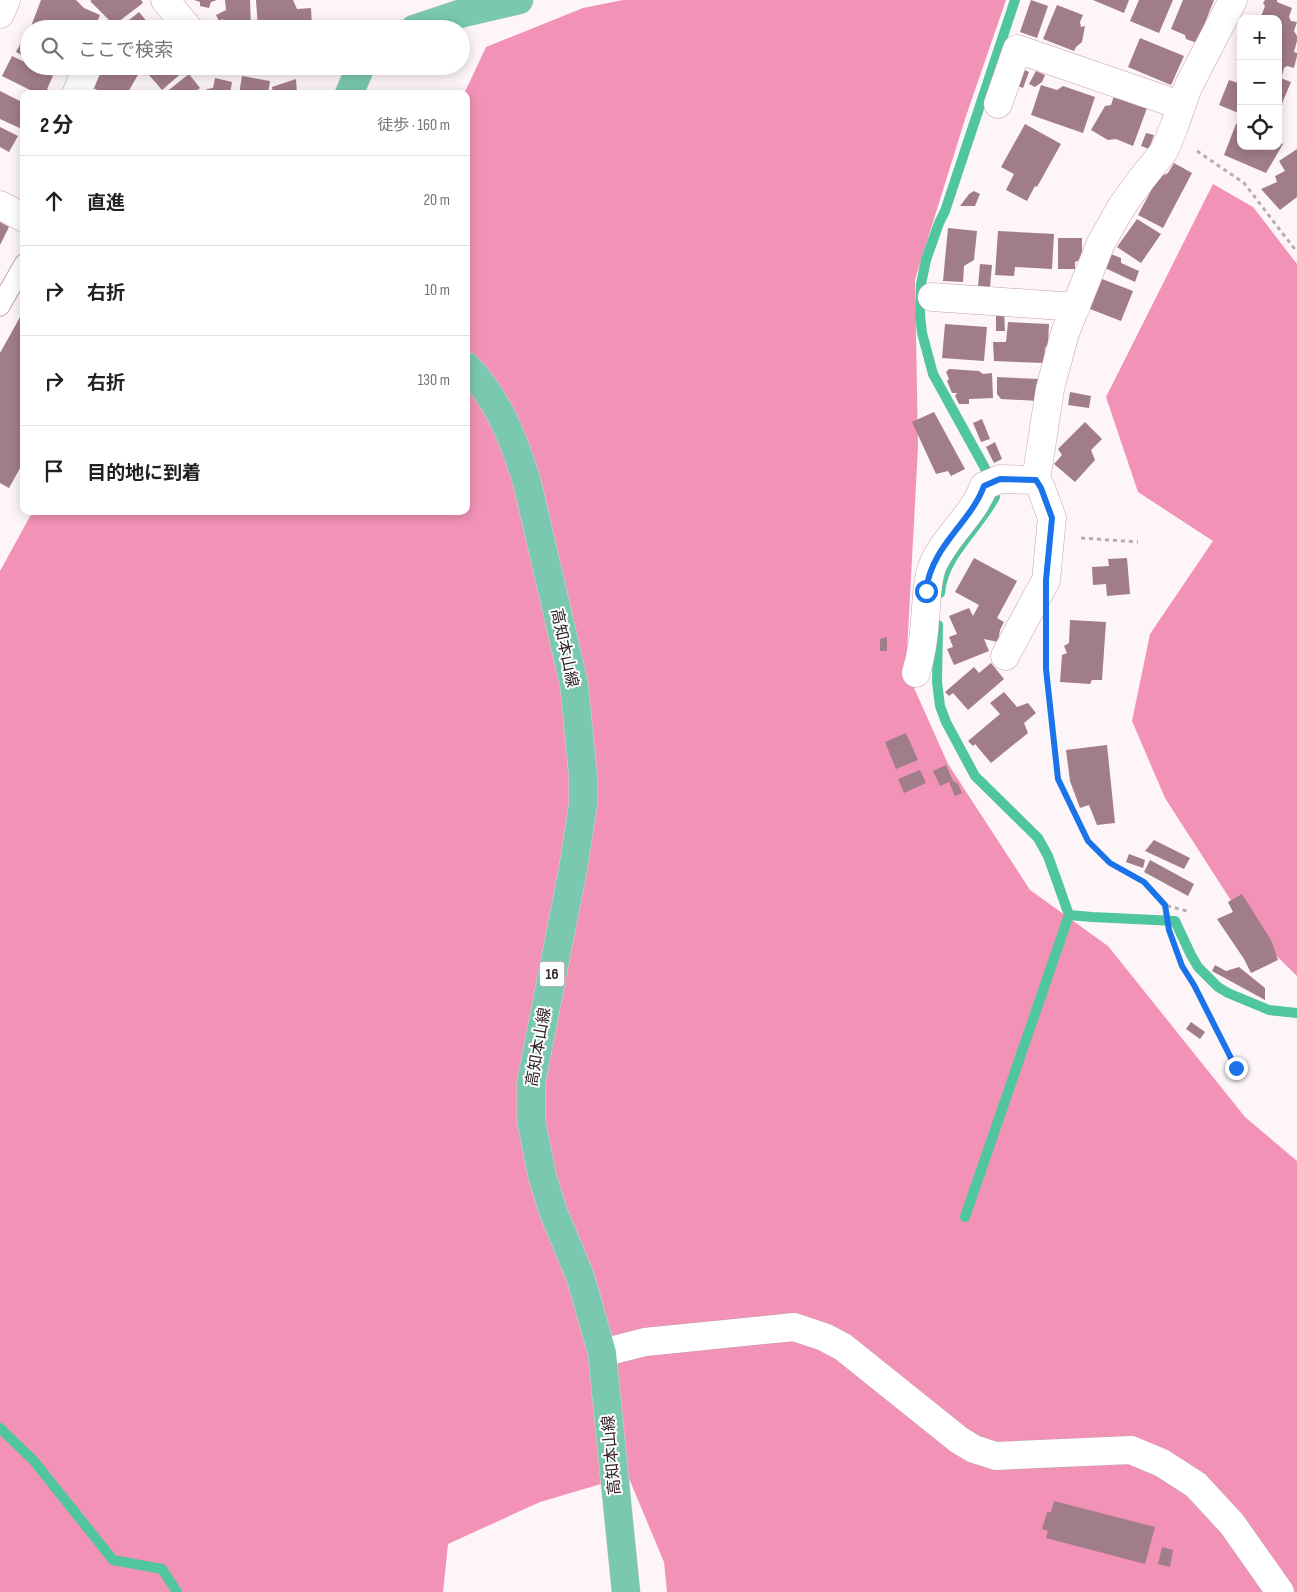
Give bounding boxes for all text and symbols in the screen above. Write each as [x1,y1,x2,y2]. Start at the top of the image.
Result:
map controls [1237,15,1282,150]
button: + [1237,15,1282,60]
search box [20,20,470,75]
icon: search [38,34,66,62]
text: ここで検索 [78,39,173,62]
button: − [1237,60,1282,105]
button: locate [1237,105,1282,150]
text: 2 分 [40,113,73,138]
text: 徒歩 · 160 m [377,116,450,135]
icon: ahead [40,187,68,215]
text: 20 m [423,191,450,210]
text: 直進 [87,192,125,215]
icon: right [40,277,68,305]
text: 10 m [424,281,450,300]
text: 右折 [87,282,125,305]
icon: right [40,367,68,395]
text: 130 m [418,371,450,390]
text: 右折 [87,372,125,395]
icon: arrive [40,457,68,485]
text: 目的地に到着 [87,462,201,485]
route start [915,580,938,603]
street label: 高知本山線 [546,607,582,689]
road number: 16 [540,962,564,986]
street label: 高知本山線 [523,1006,555,1088]
route end [1225,1057,1248,1080]
street label: 高知本山線 [599,1414,625,1496]

